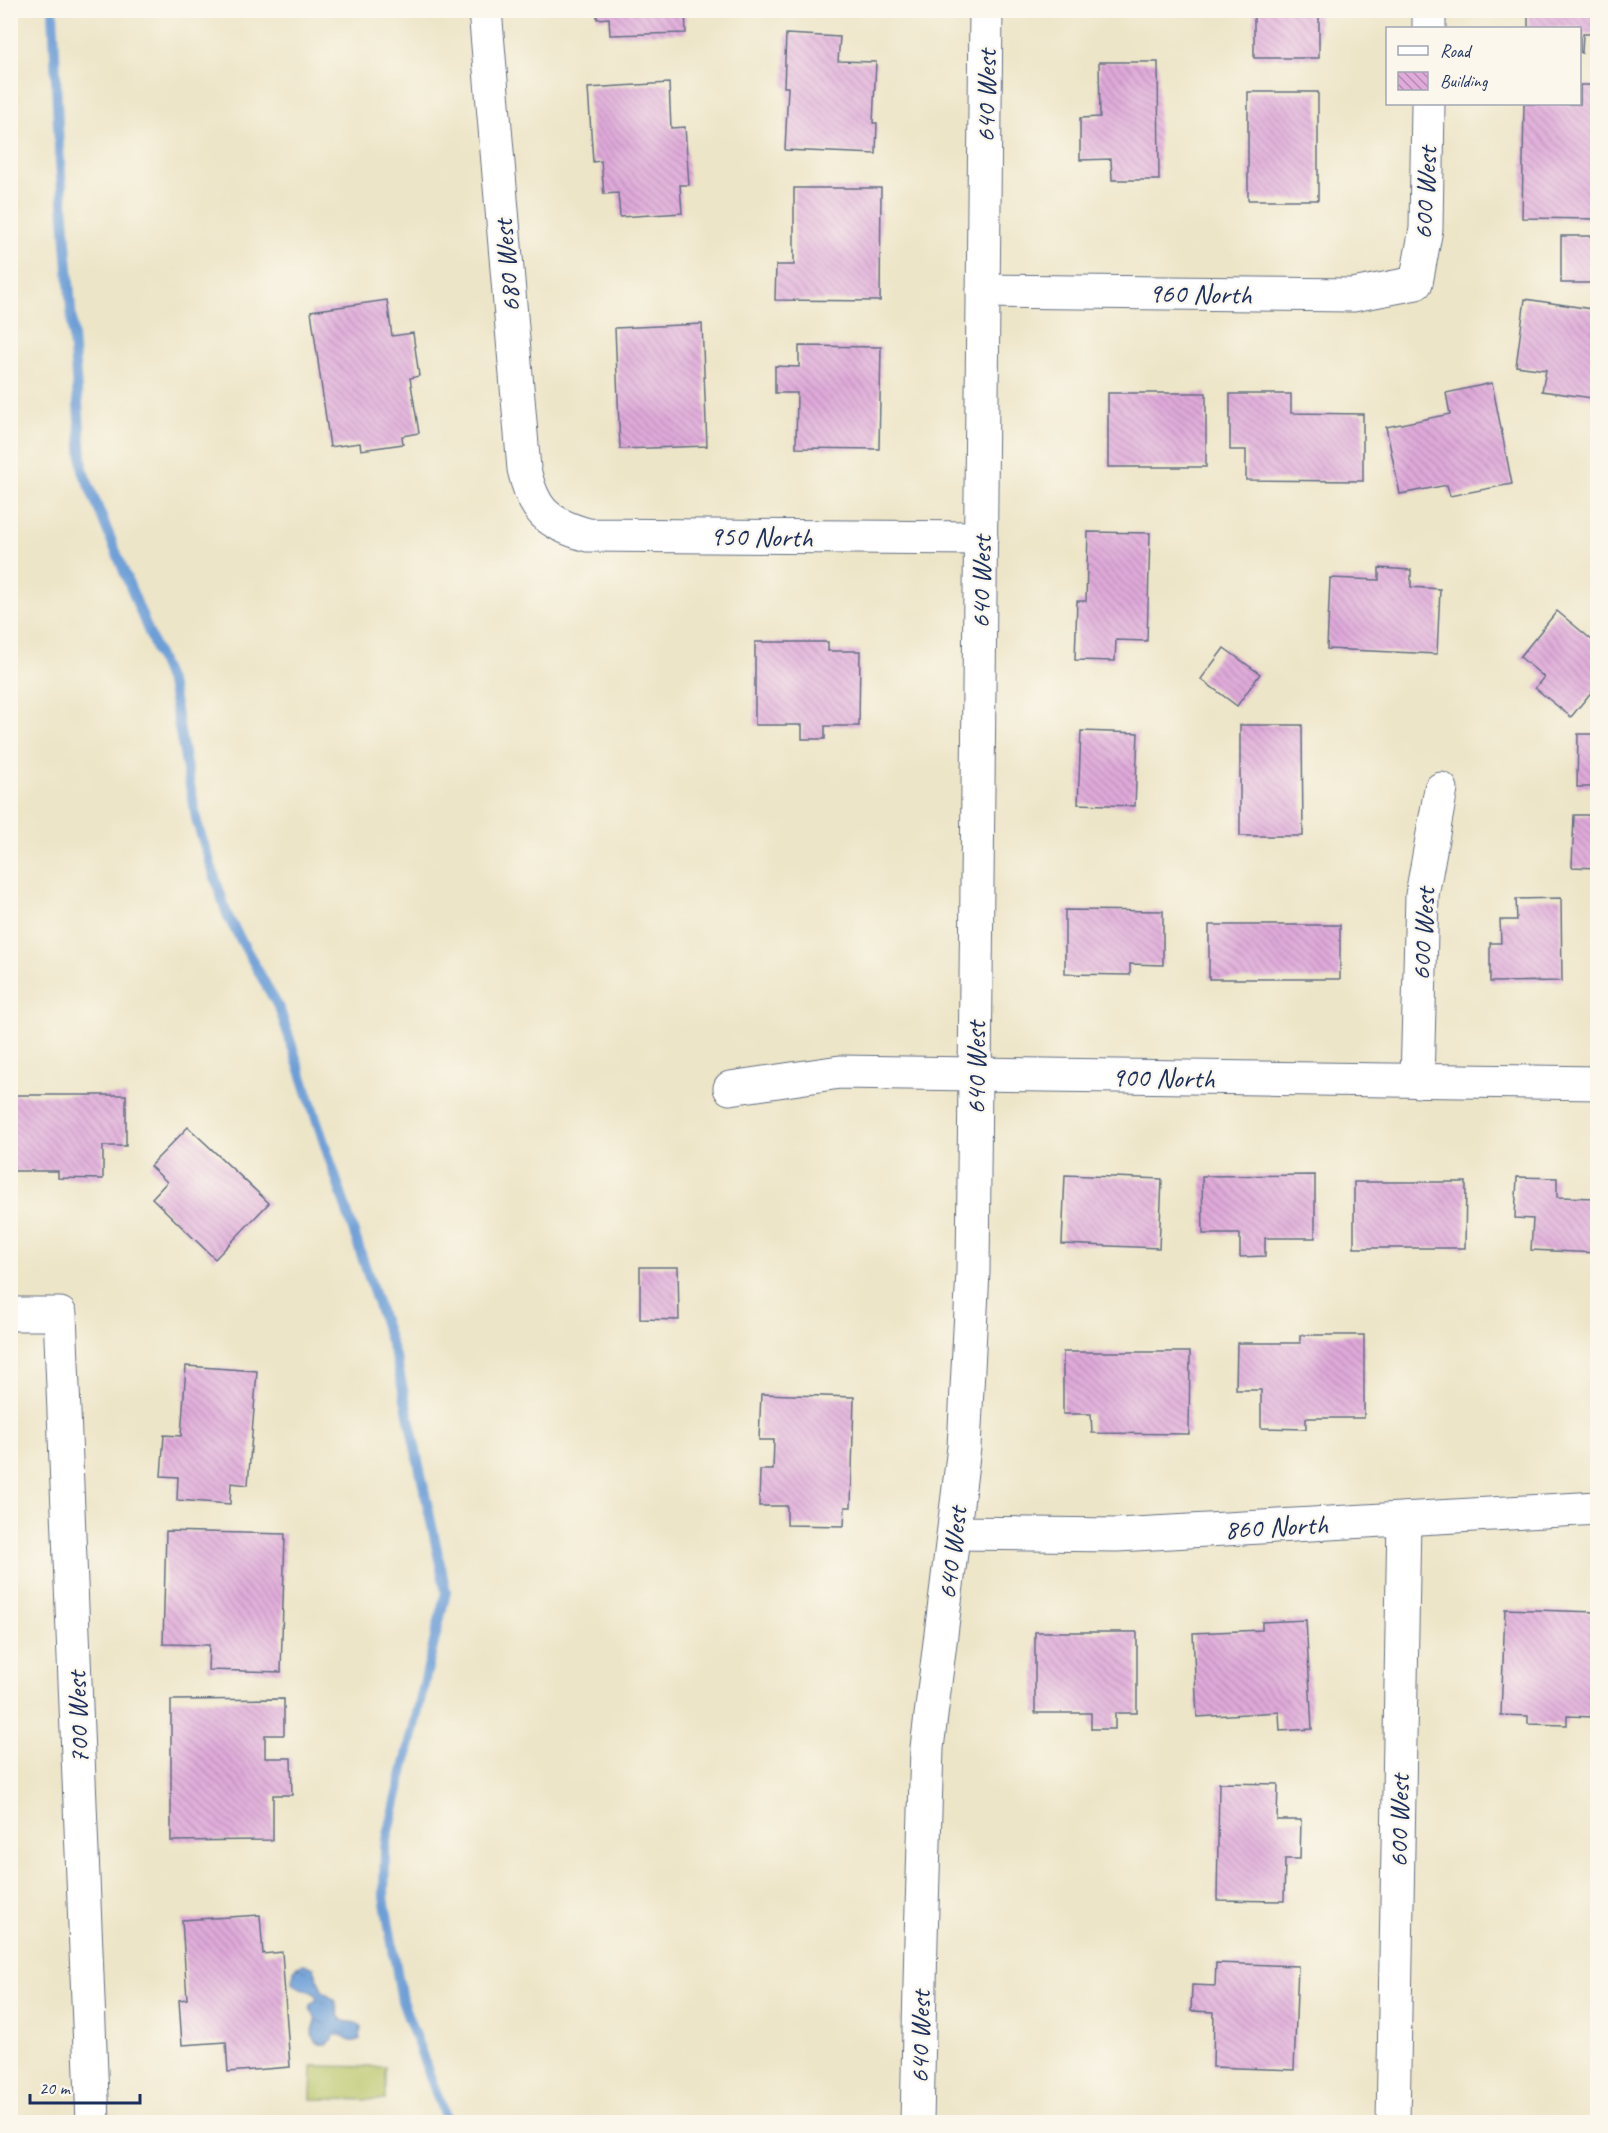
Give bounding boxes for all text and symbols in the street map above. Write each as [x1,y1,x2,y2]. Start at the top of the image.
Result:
legend [1386,27,1581,105]
text: Road [1440,40,1473,62]
street label: 640 West [967,47,1004,143]
text: Building [1440,70,1489,92]
street label: 600 West [1405,143,1445,240]
street label: 680 West [485,215,528,314]
street label: 960 North [1148,275,1252,312]
street label: 950 North [709,518,813,555]
street label: 640 West [962,533,999,629]
street label: 600 West [1403,884,1443,981]
street label: 640 West [958,1019,993,1114]
street label: 900 North [1111,1059,1215,1096]
street label: 640 West [928,1502,975,1601]
street label: 860 North [1224,1506,1329,1547]
street label: 700 West [58,1668,97,1765]
street label: 600 West [1380,1772,1417,1868]
street label: 640 West [901,1988,938,2084]
scale bar [30,2067,140,2105]
text: 20 m [39,2077,72,2099]

